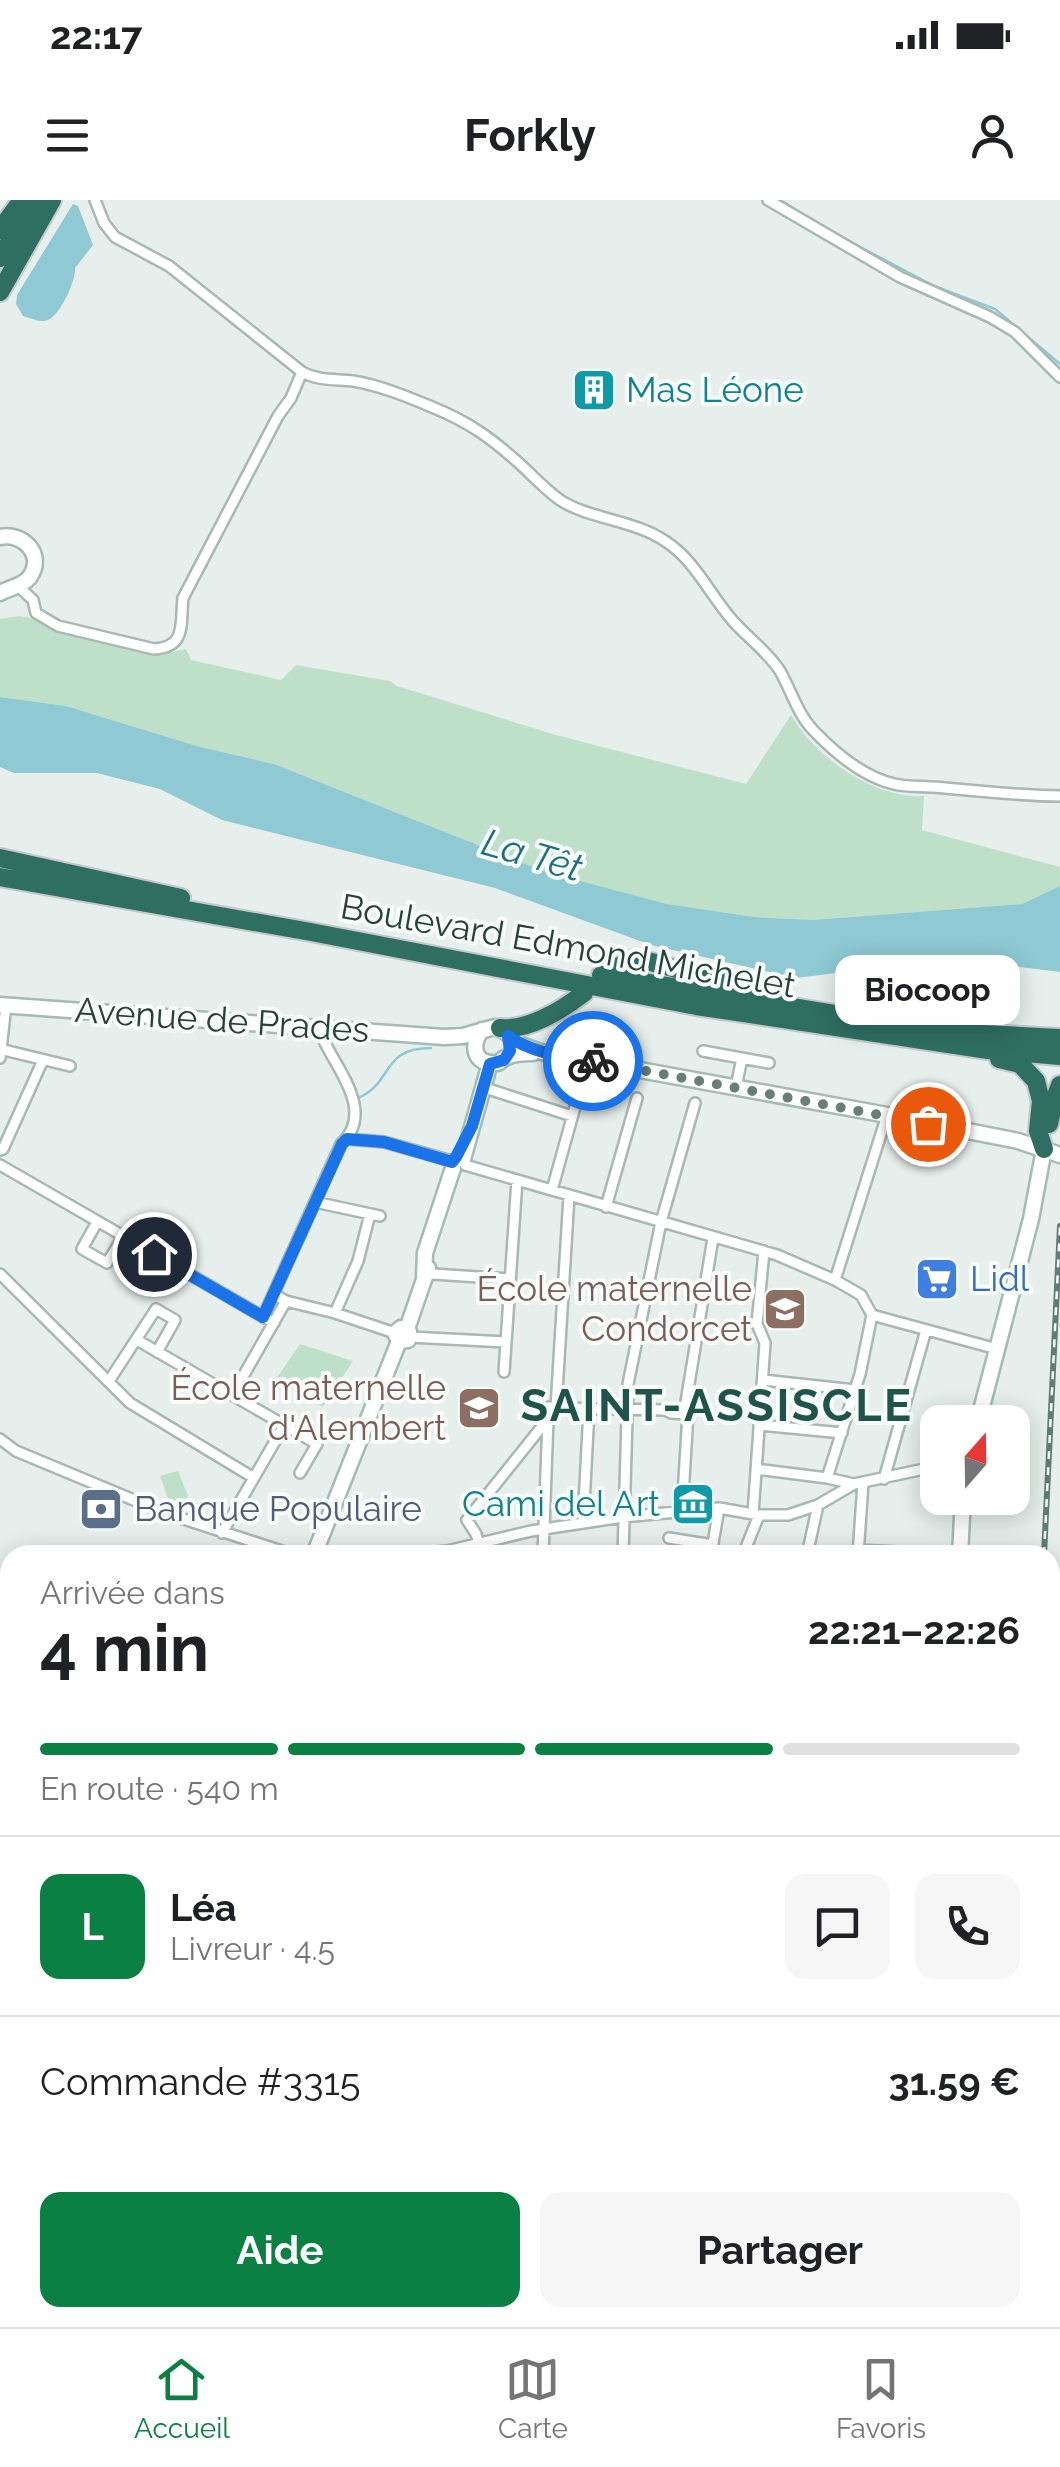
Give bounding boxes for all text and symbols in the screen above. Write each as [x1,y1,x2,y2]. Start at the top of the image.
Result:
text: 22:17 [50,13,142,58]
icon: menu [40,108,95,163]
icon: person [965,108,1020,163]
text: Forkly [464,109,596,162]
building icon: Mas Léone [571,367,617,413]
place label: Mas Léone [626,369,804,410]
water label: La Têt [477,819,588,890]
street label: Boulevard Edmond Michelet [338,885,799,1006]
callout: Biocoop [836,954,1020,1024]
text: Biocoop [864,971,991,1008]
street label: Avenue de Prades [73,989,371,1050]
courier [543,1011,643,1111]
icon: bike [566,1034,621,1089]
pin [886,1082,971,1167]
icon: bag [901,1097,956,1152]
pin [112,1212,197,1297]
icon: home [127,1227,182,1282]
supermarket icon: Lidl [914,1256,960,1302]
place label: Lidl [970,1258,1030,1299]
place label: École maternelle Condorcet [476,1268,752,1349]
school or university icon: École maternelle Condorcet [762,1286,808,1332]
place label: École maternelle d'Alembert [170,1367,446,1448]
district label: SAINT-ASSISCLE [520,1379,914,1432]
school or university icon: École maternelle d'Alembert [456,1385,502,1431]
north arrow [920,1405,1030,1515]
map controls [920,1405,1030,1515]
museum icon: Cami del Art [670,1481,716,1527]
place label: Cami del Art [462,1483,660,1524]
bank icon: Banque Populaire [78,1486,124,1532]
place label: Banque Populaire [134,1488,422,1529]
text: Arrivée dans [40,1574,225,1611]
text: 22:21–22:26 [808,1608,1020,1653]
text: 4 min [40,1610,209,1686]
text: En route · 540 m [40,1770,279,1807]
button: chat [785,1874,890,1979]
button: phone [915,1874,1020,1979]
text: Léa [170,1885,237,1930]
text: L [81,1904,104,1949]
text: Livreur · 4.5 [170,1930,335,1967]
text: Commande #3315 [40,2059,360,2104]
text: 31.59 € [889,2059,1020,2104]
button: Aide [40,2192,520,2307]
button: Partager [540,2192,1020,2307]
tab: Accueil [134,2352,230,2445]
tab: Carte [498,2352,568,2445]
tab: Favoris [836,2352,926,2445]

